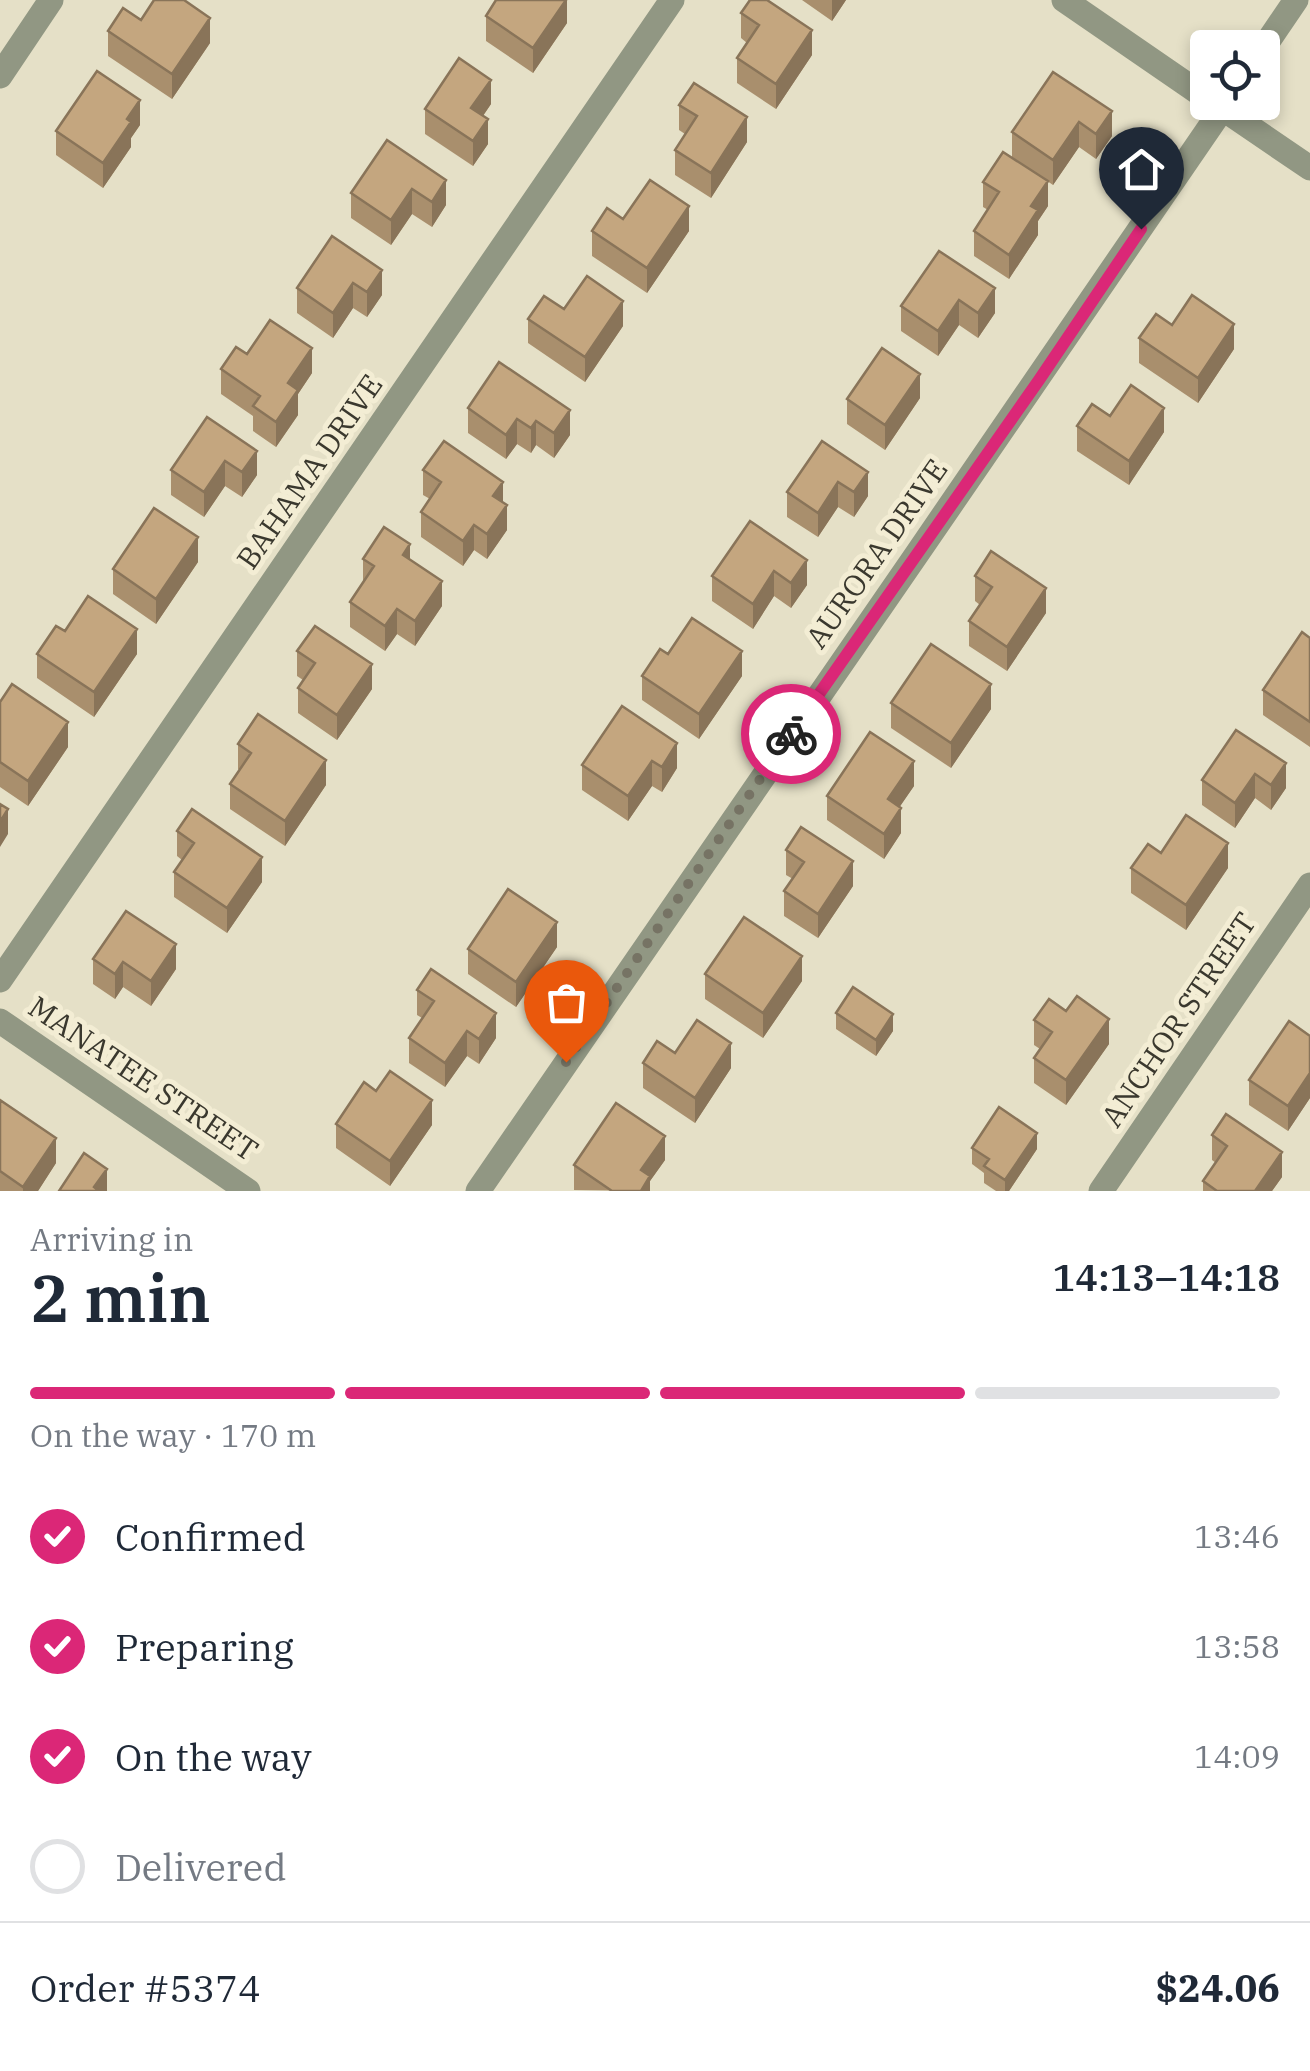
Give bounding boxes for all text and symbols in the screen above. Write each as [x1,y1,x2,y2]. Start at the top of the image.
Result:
map controls [1190,30,1280,120]
button: locate [1190,30,1280,120]
pin [1099,127,1184,230]
icon: home [1114,142,1169,197]
street label: BAHAMA DRIVE [227,366,390,576]
street label: AURORA DRIVE [796,451,955,655]
courier [741,684,841,784]
icon: bike [764,707,819,762]
street label: ANCHOR STREET [1092,904,1264,1134]
pin [524,960,609,1063]
icon: bag [539,975,594,1030]
street label: MANATEE STREET [22,986,266,1169]
text: Arriving in [30,1218,193,1260]
text: 14:13–14:18 [1053,1252,1280,1301]
text: 2 min [30,1255,211,1340]
text: On the way · 170 m [30,1414,316,1456]
icon: check [30,1509,85,1564]
text: Confirmed [115,1512,306,1561]
text: 13:46 [1194,1515,1280,1557]
icon: check [30,1619,85,1674]
text: Preparing [115,1622,294,1671]
text: 13:58 [1194,1625,1280,1667]
icon: check [30,1729,85,1784]
text: On the way [115,1732,312,1781]
text: 14:09 [1194,1735,1280,1777]
text: Delivered [115,1842,287,1891]
text: Order #5374 [30,1963,261,2012]
text: $24.06 [1155,1963,1280,2012]

